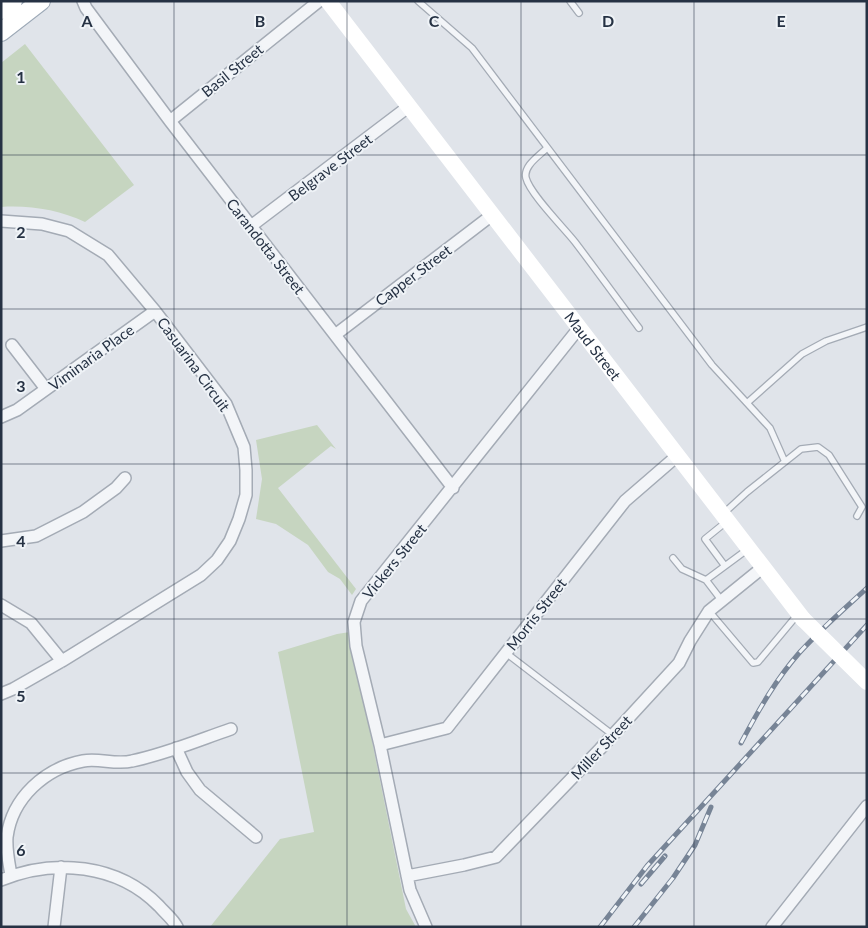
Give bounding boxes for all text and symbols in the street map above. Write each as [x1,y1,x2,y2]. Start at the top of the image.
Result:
text: A [80,11,93,30]
text: B [255,11,265,30]
text: C [429,11,440,30]
text: D [602,11,614,30]
text: E [776,11,786,30]
street label: Basil Street [198,39,267,100]
text: 1 [16,67,26,86]
street label: Belgrave Street [285,129,376,204]
street label: Carandotta Street [223,195,309,298]
text: 2 [16,222,26,241]
street label: Capper Street [371,240,455,309]
street label: Maud Street [561,308,625,384]
street label: Casuarina Circuit [154,313,234,415]
street label: Viminaria Place [45,320,137,394]
text: 3 [16,376,26,395]
street label: Vickers Street [358,519,430,602]
text: 4 [16,531,26,550]
street label: Morris Street [502,574,570,654]
text: 5 [16,686,26,705]
street label: Miller Street [567,711,636,783]
text: 6 [16,840,26,859]

